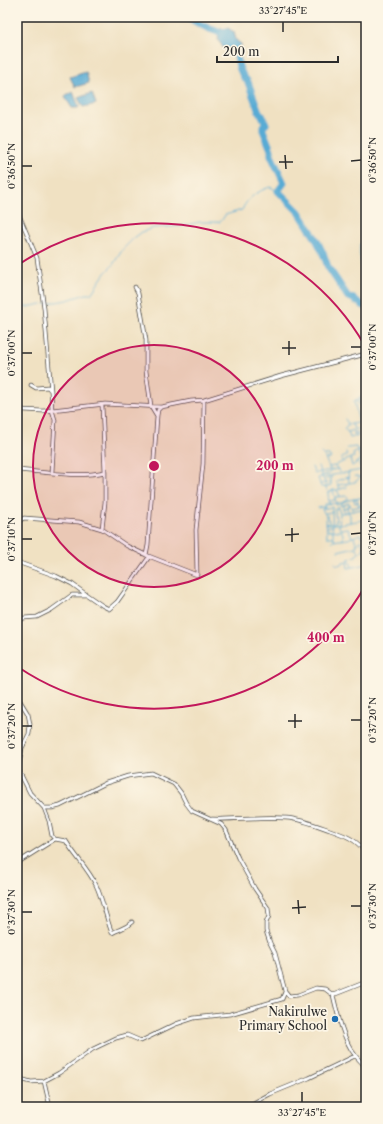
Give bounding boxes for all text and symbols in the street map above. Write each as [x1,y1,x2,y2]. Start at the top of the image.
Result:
text: 33°27'45"E [259,4,307,17]
scale bar [217,38,338,64]
text: 200 m [223,44,260,59]
text: 0°36'50"N [366,137,379,183]
text: 0°36'50"N [5,143,18,189]
text: 0°37'00"N [366,324,379,370]
text: 0°37'00"N [5,330,18,376]
text: 200 m [256,458,294,473]
centre of rings [147,459,161,473]
text: 0°37'10"N [366,511,379,555]
text: 0°37'10"N [5,517,18,561]
text: 400 m [307,630,345,645]
text: 0°37'20"N [366,697,379,743]
text: 0°37'20"N [5,703,18,749]
text: 0°37'30"N [366,883,379,929]
text: 0°37'30"N [5,889,18,935]
place label: Nakirulwe Primary School [239,1004,327,1033]
marker: Nakirulwe Primary School [330,1014,340,1024]
text: 33°27'45"E [278,1106,326,1119]

